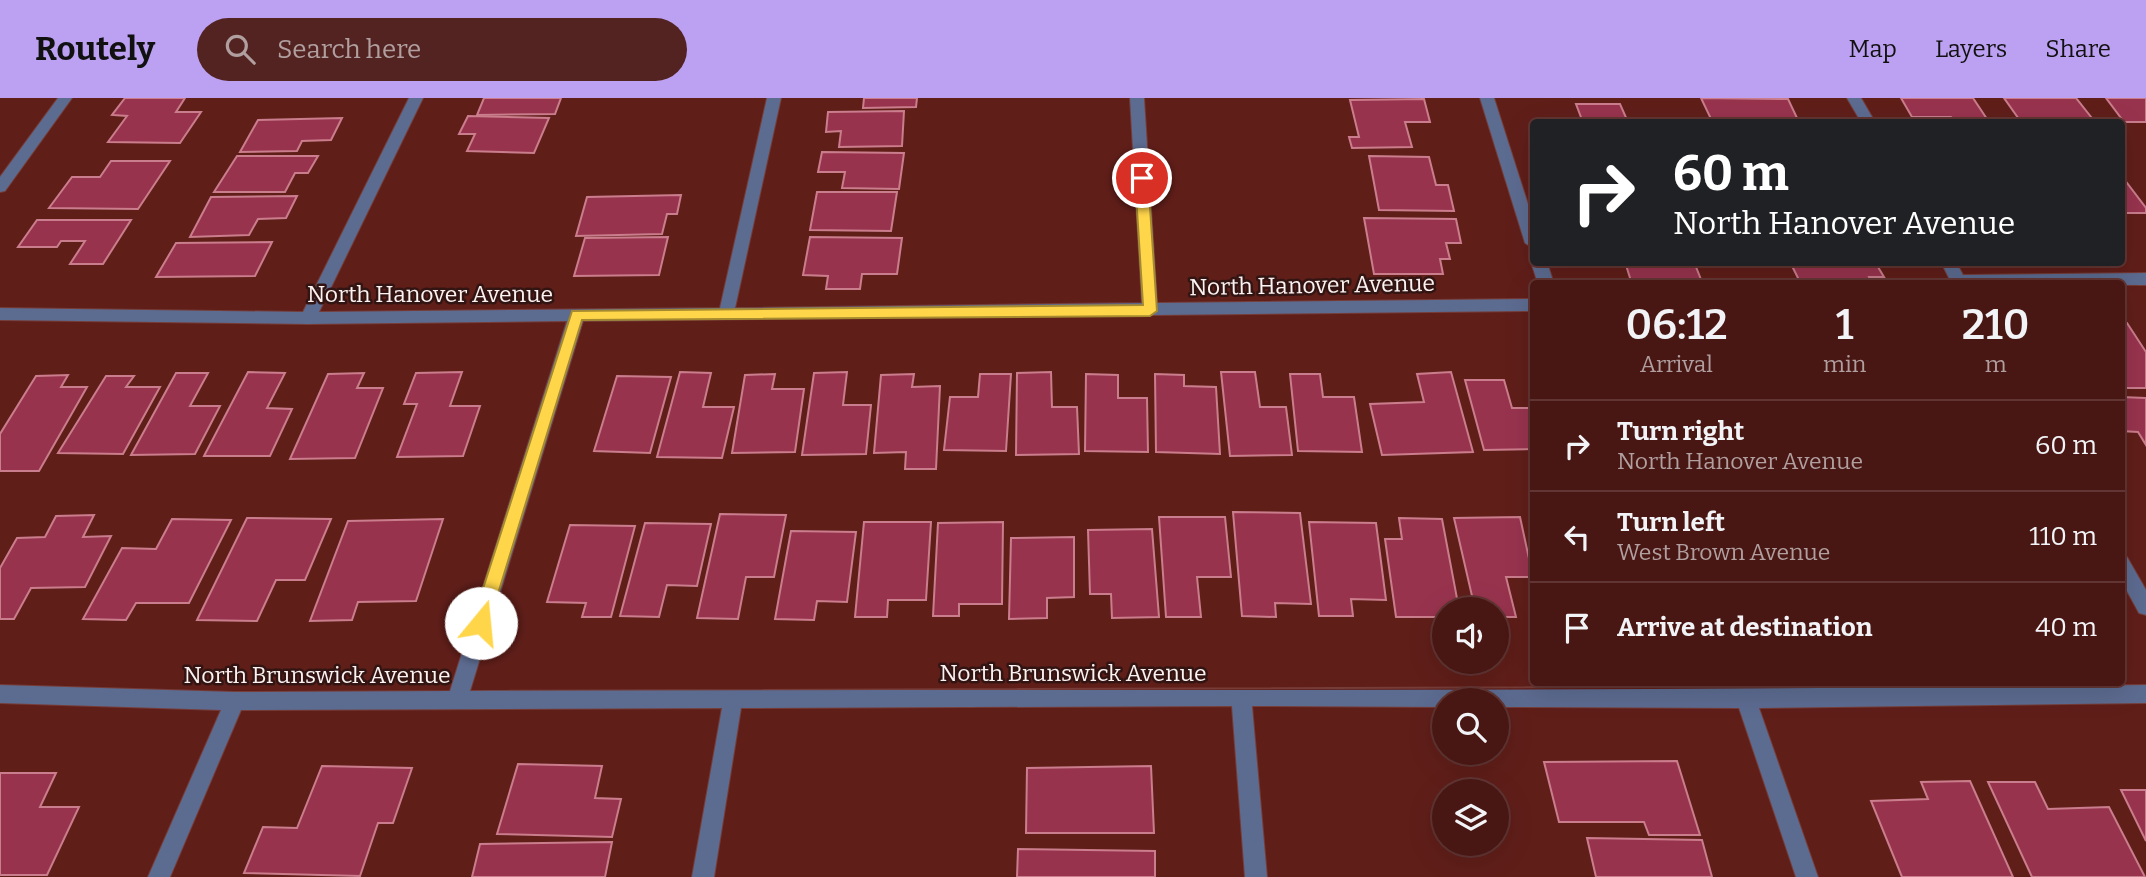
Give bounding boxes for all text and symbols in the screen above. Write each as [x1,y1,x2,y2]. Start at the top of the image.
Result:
search box [197,18,687,81]
text: Routely [35,29,155,69]
icon: search [221,30,259,68]
text: Search here [277,34,421,65]
text: Map [1849,35,1897,63]
text: Layers [1935,35,2007,63]
text: Share [2045,35,2111,63]
text: 60 m [1673,144,1789,203]
icon: right [1558,147,1649,238]
pin [1112,148,1172,208]
icon: arrive [1123,159,1161,197]
text: North Hanover Avenue [1673,204,2015,242]
street label: North Hanover Avenue [1189,269,1435,301]
street label: North Hanover Avenue [307,280,553,308]
text: 06:12 [1625,300,1728,350]
text: 1 [1836,300,1854,350]
text: 210 [1962,300,2030,350]
text: Arrival [1640,350,1713,378]
text: min [1823,350,1866,378]
text: m [1985,350,2007,378]
text: Turn right [1617,416,1744,447]
icon: right [1558,427,1596,465]
text: 60 m [2035,430,2097,461]
text: North Hanover Avenue [1617,447,1863,475]
text: Turn left [1617,507,1725,538]
icon: left [1558,518,1596,556]
text: 110 m [2029,521,2097,552]
text: West Brown Avenue [1617,538,1830,566]
position arrow [444,586,518,660]
map controls [1432,597,1509,856]
button: sound [1432,597,1509,674]
icon: arrive [1558,609,1596,647]
text: Arrive at destination [1617,612,1872,643]
text: 40 m [2035,612,2097,643]
street label: North Brunswick Avenue [939,659,1207,687]
street label: North Brunswick Avenue [183,661,451,689]
button: search [1432,688,1509,765]
button: layers [1432,779,1509,856]

